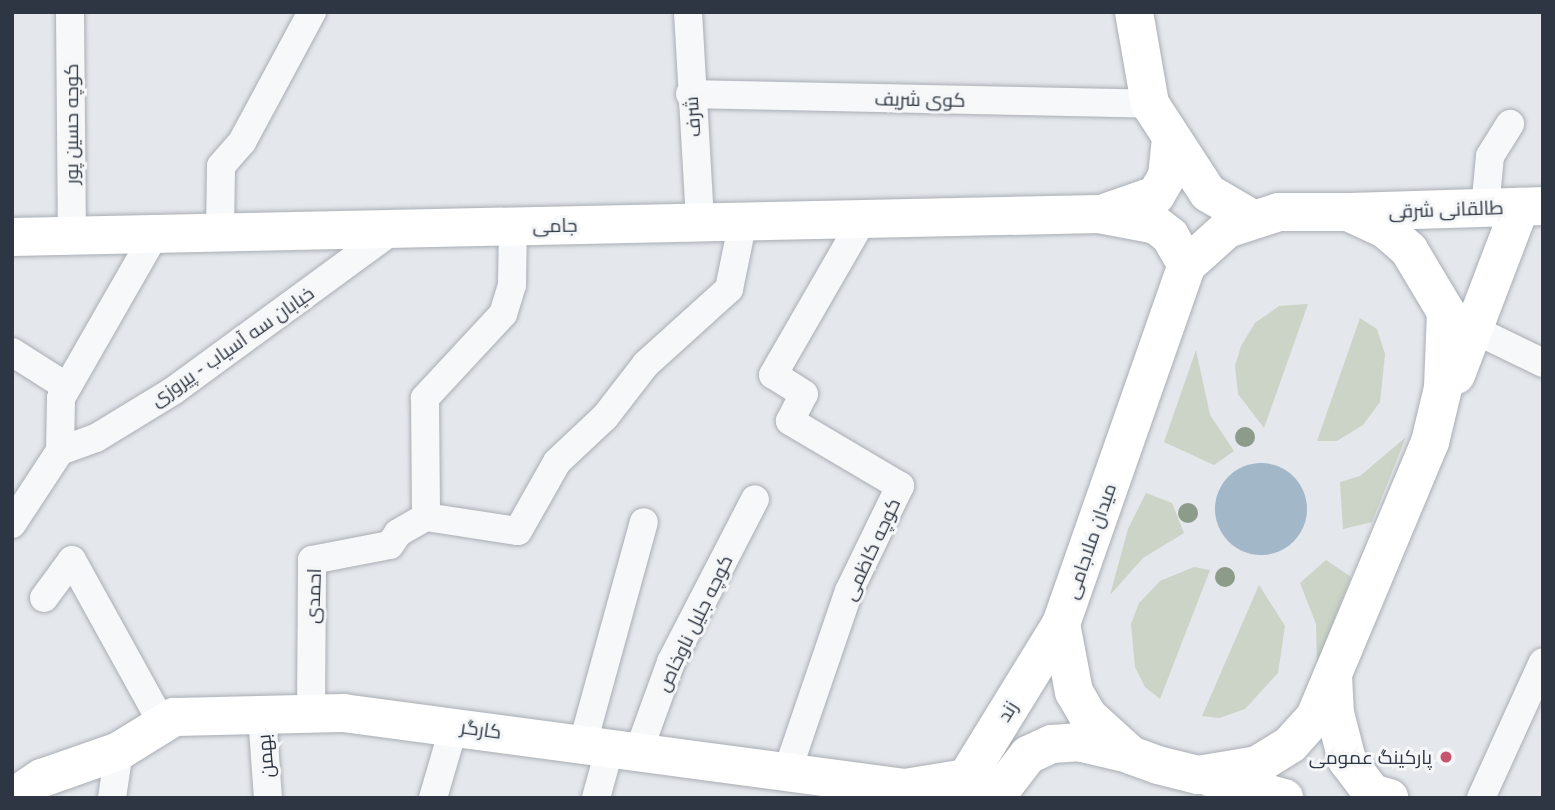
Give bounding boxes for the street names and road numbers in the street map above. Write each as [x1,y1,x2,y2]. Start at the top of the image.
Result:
street label: کوچه حسین پور [60,64,82,184]
street label: کوی شریف [874,87,966,111]
street label: شرف [679,96,705,138]
street label: طالقانی شرقی [1388,196,1504,222]
street label: جامی [532,213,578,237]
street label: خیابان سه آسیاب - پیروزی [146,281,318,411]
street label: میدان ملاجامی [1060,480,1120,602]
street label: کوچه کاظمی [837,494,905,604]
street label: کوچه جلیل ناوخاص [651,551,737,695]
street label: احمدی [301,568,325,624]
street label: زند [992,696,1022,726]
street label: کارگر [459,715,503,743]
street label: بهمن [252,733,278,779]

